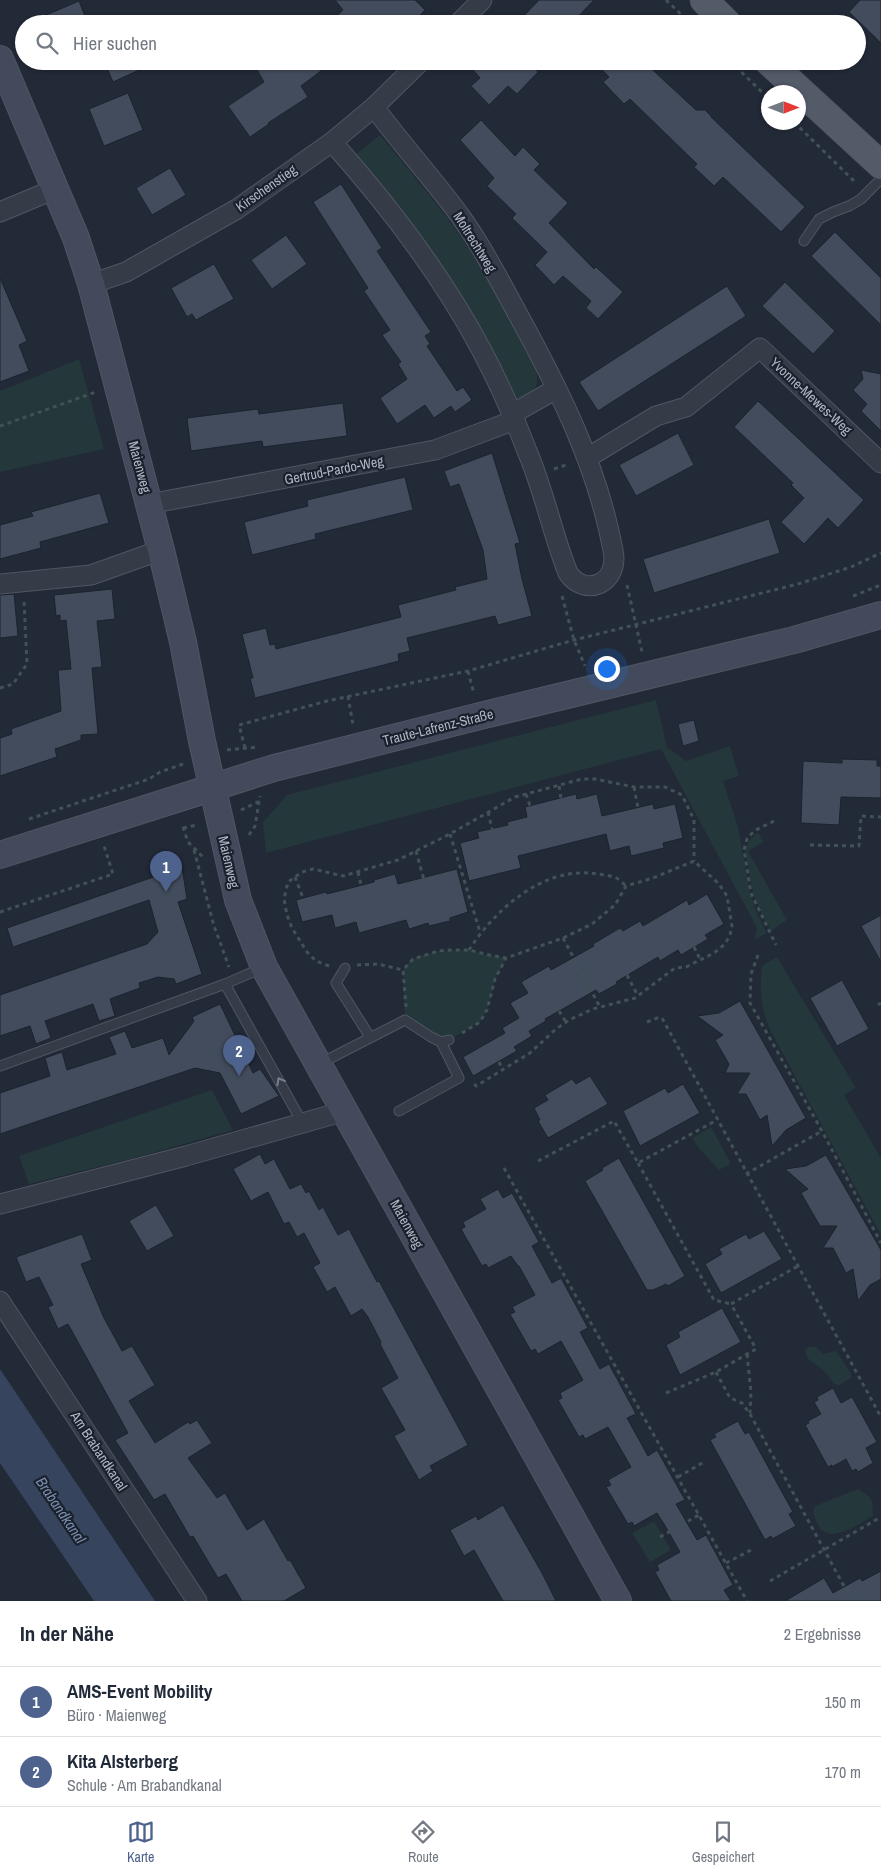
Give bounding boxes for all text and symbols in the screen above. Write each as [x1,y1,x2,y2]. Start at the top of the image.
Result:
search box [15,15,866,70]
icon: search [33,29,61,57]
text: Hier suchen [73,30,157,56]
north arrow [761,85,806,130]
street label: Kirschenstieg [232,160,300,216]
street label: Moltrechtweg [449,208,501,276]
street label: Yvonne-Mewes-Weg [766,353,856,439]
street label: Maienweg [124,439,156,495]
street label: Gertrud-Pardo-Weg [283,451,386,488]
your location [594,656,620,682]
street label: Traute-Lafrenz-Straße [381,705,495,749]
street label: Maienweg [214,834,244,890]
pin: 1 [150,851,182,892]
pin: 2 [223,1035,255,1076]
one-way arrow [276,1077,286,1086]
street label: Maienweg [386,1196,428,1252]
street label: Am Brabandkanal [66,1407,131,1494]
water label: Brabandkanal [31,1473,91,1548]
text: In der Nähe [20,1619,114,1648]
text: 2 Ergebnisse [784,1623,861,1645]
text: AMS-Event Mobility [67,1678,212,1704]
text: 1 [32,1691,40,1713]
text: 150 m [825,1691,861,1713]
text: Büro · Maienweg [67,1704,166,1726]
text: Kita Alsterberg [67,1748,178,1774]
text: 2 [32,1761,40,1783]
text: 170 m [825,1761,861,1783]
text: Schule · Am Brabandkanal [67,1774,222,1796]
tab: Karte [127,1818,155,1866]
tab: Route [408,1818,439,1866]
tab: Gespeichert [692,1818,754,1866]

